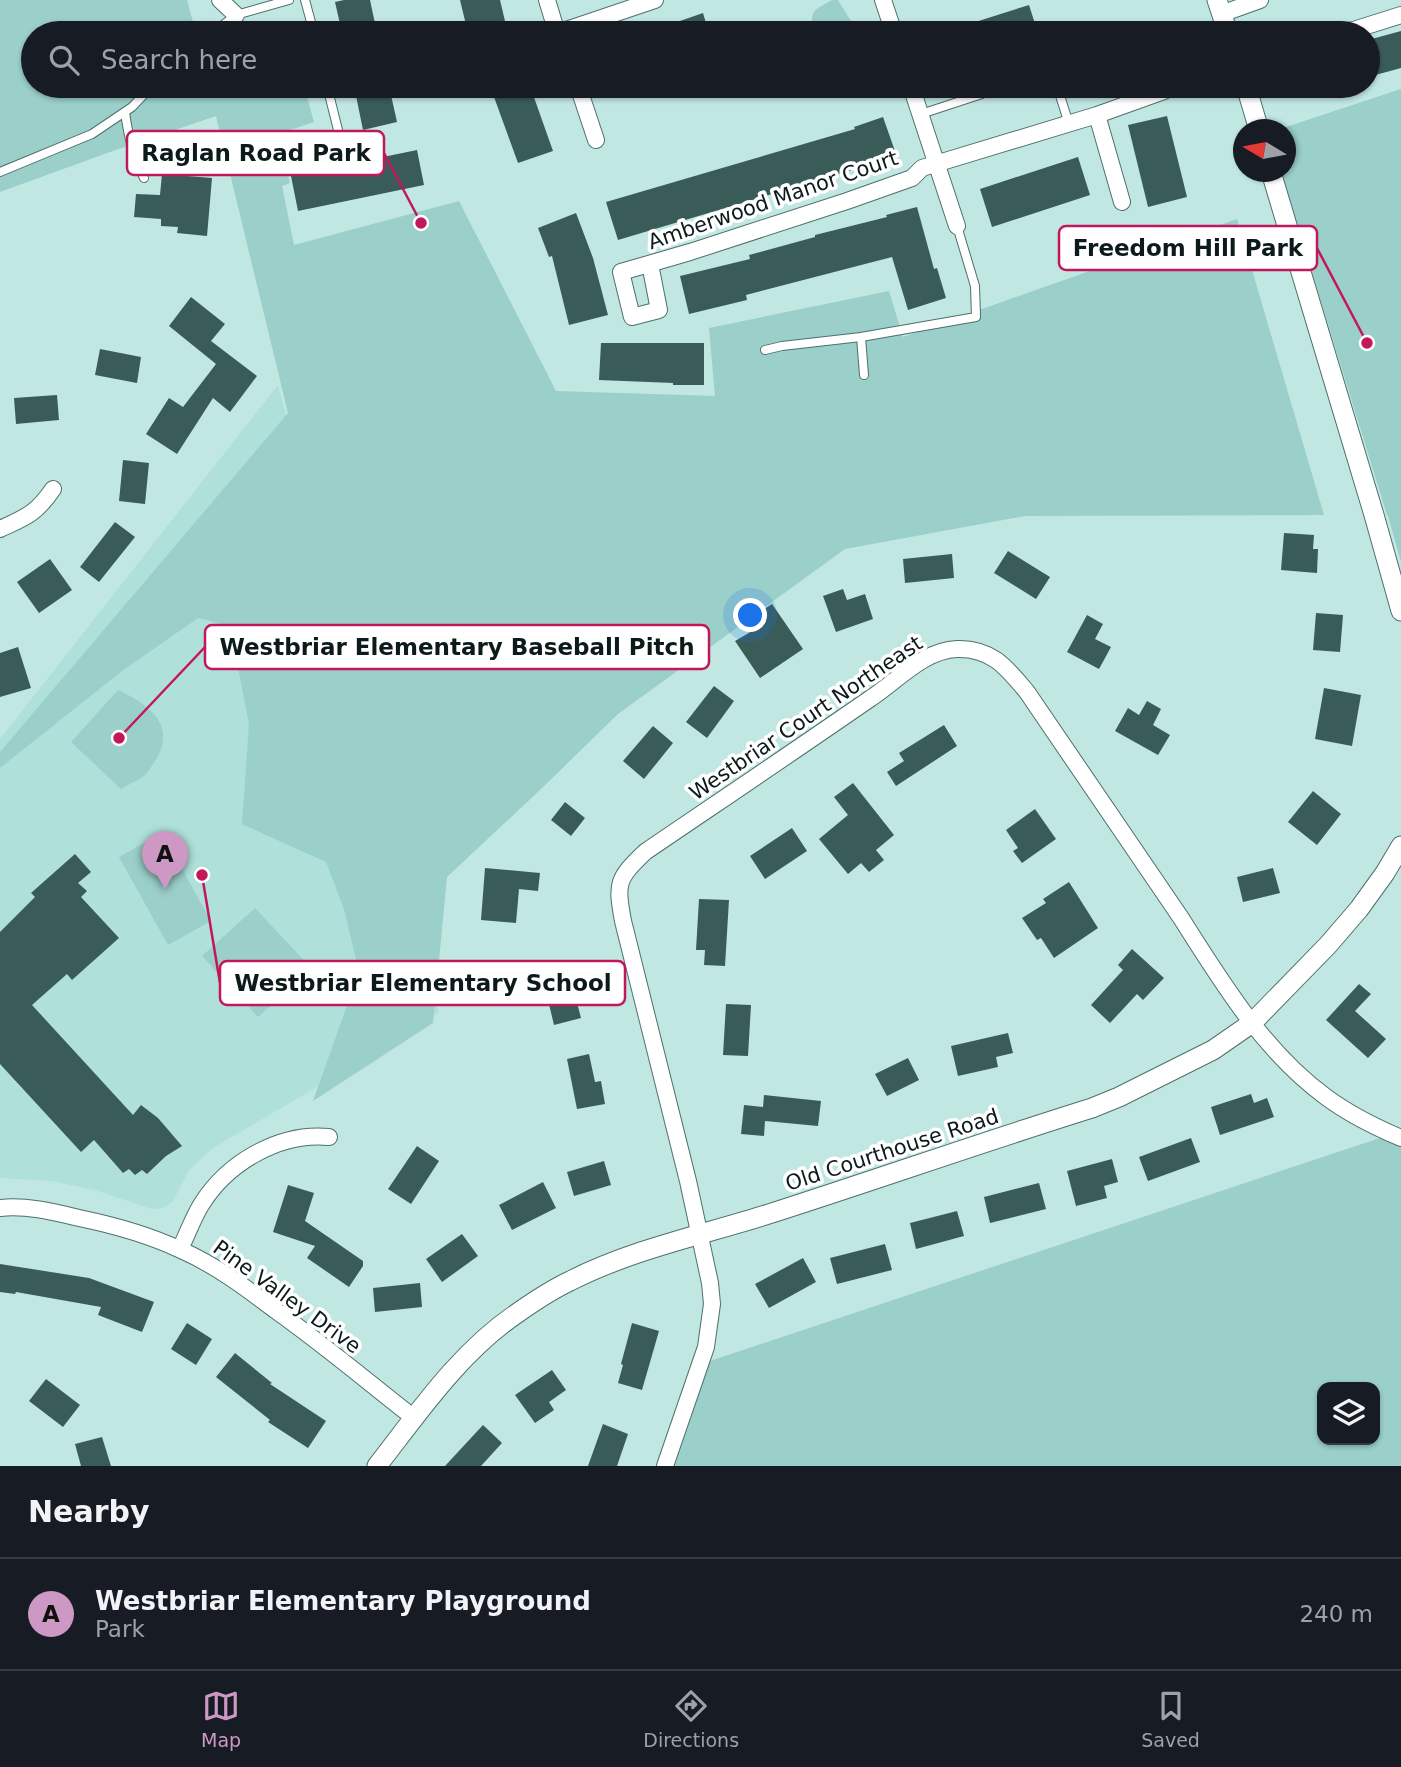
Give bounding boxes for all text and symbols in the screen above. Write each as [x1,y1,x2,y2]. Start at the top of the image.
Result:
search box [21,21,1380,98]
icon: search [45,41,83,79]
text: Search here [101,45,257,75]
north arrow [1233,119,1296,182]
callout: Raglan Road Park [127,131,384,175]
text: Raglan Road Park [141,140,371,166]
street label: Amberwood Manor Court [645,146,901,254]
callout: Freedom Hill Park [1059,226,1317,270]
text: Freedom Hill Park [1073,235,1304,261]
your location [733,598,767,632]
callout: Westbriar Elementary Baseball Pitch [205,625,709,669]
street label: Westbriar Court Northeast [685,631,927,805]
text: Westbriar Elementary Baseball Pitch [219,634,695,660]
pin: A [142,831,188,889]
callout: Westbriar Elementary School [220,961,625,1005]
text: Westbriar Elementary School [234,970,612,996]
street label: Old Courthouse Road [782,1104,1002,1196]
street label: Pine Valley Drive [209,1235,365,1359]
map controls [1317,1382,1380,1445]
button: layers [1317,1382,1380,1445]
text: Nearby [28,1494,150,1529]
text: Westbriar Elementary Playground [95,1586,591,1616]
text: A [42,1601,60,1627]
text: 240 m [1299,1601,1373,1627]
text: Park [95,1616,145,1642]
tab: Map [201,1687,241,1751]
tab: Directions [643,1687,739,1751]
tab: Saved [1141,1687,1200,1751]

